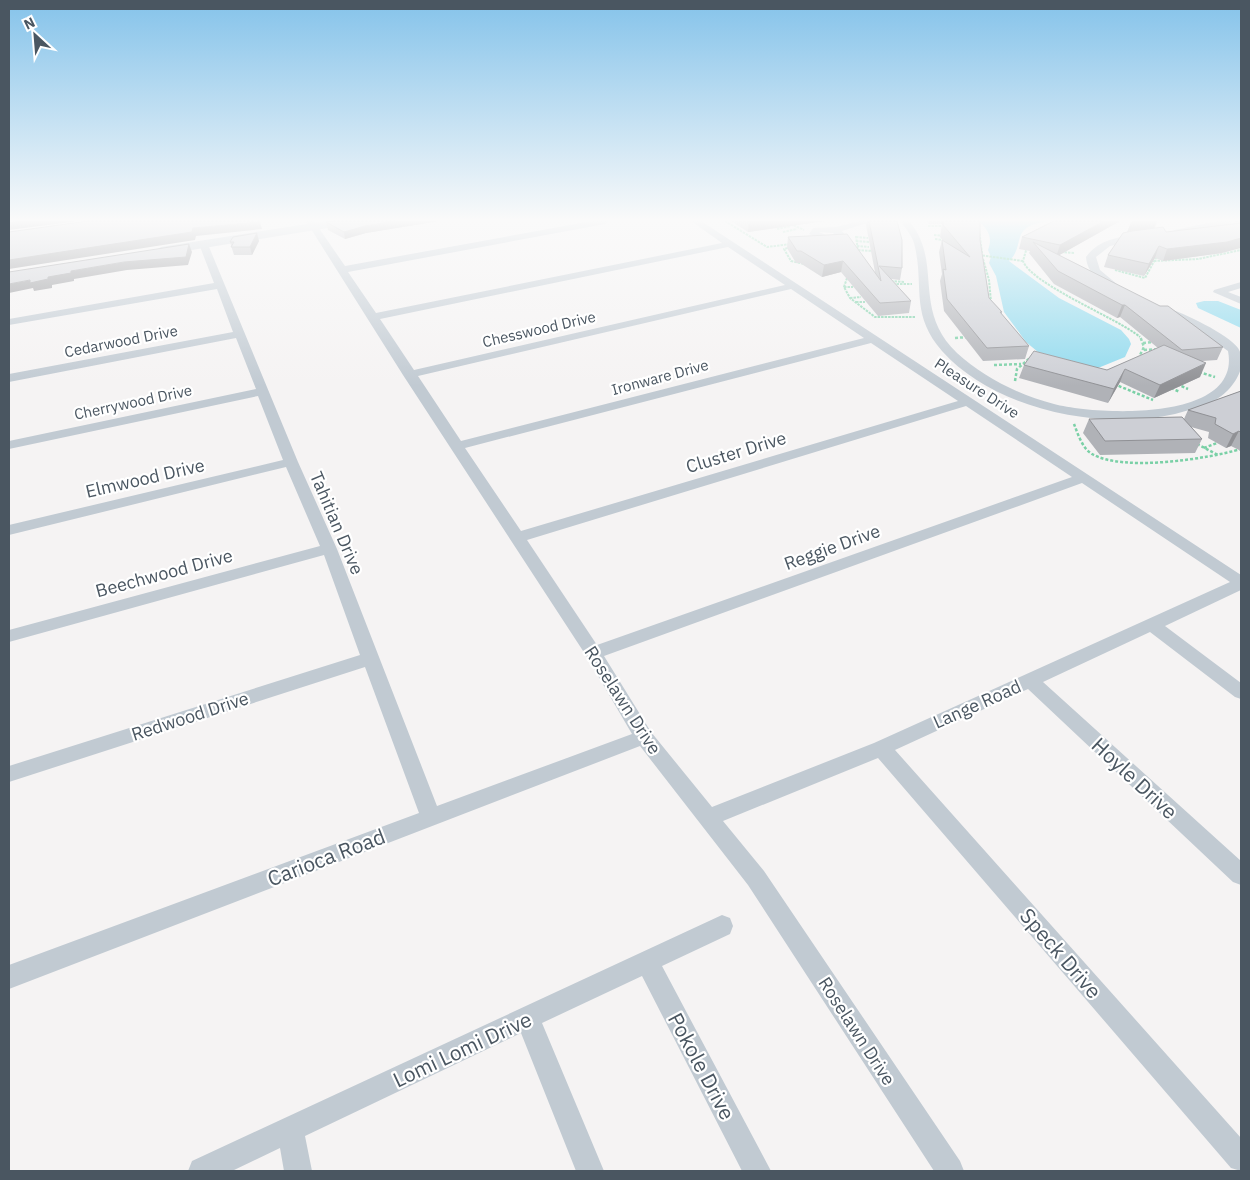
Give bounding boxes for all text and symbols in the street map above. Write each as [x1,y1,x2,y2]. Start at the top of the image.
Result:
north arrow [10,10,60,60]
text: N [21,13,38,34]
street label: Chesswood Drive [480,307,598,351]
street label: Cedarwood Drive [63,321,179,361]
street label: Pleasure Drive [931,354,1023,422]
street label: Ironware Drive [609,355,711,399]
street label: Cherrywood Drive [72,380,194,424]
street label: Cluster Drive [683,426,789,478]
street label: Elmwood Drive [83,453,207,503]
street label: Tahitian Drive [305,468,369,578]
street label: Reggie Drive [781,519,883,575]
street label: Beechwood Drive [93,544,235,602]
street label: Roselawn Drive [579,642,667,759]
street label: Lange Road [930,674,1024,734]
street label: Redwood Drive [128,686,252,746]
street label: Hoyle Drive [1086,731,1184,825]
street label: Carioca Road [263,822,389,892]
street label: Speck Drive [1014,902,1108,1004]
street label: Roselawn Drive [813,973,901,1090]
street label: Lomi Lomi Drive [388,1005,536,1093]
street label: Pokole Drive [662,1008,742,1124]

